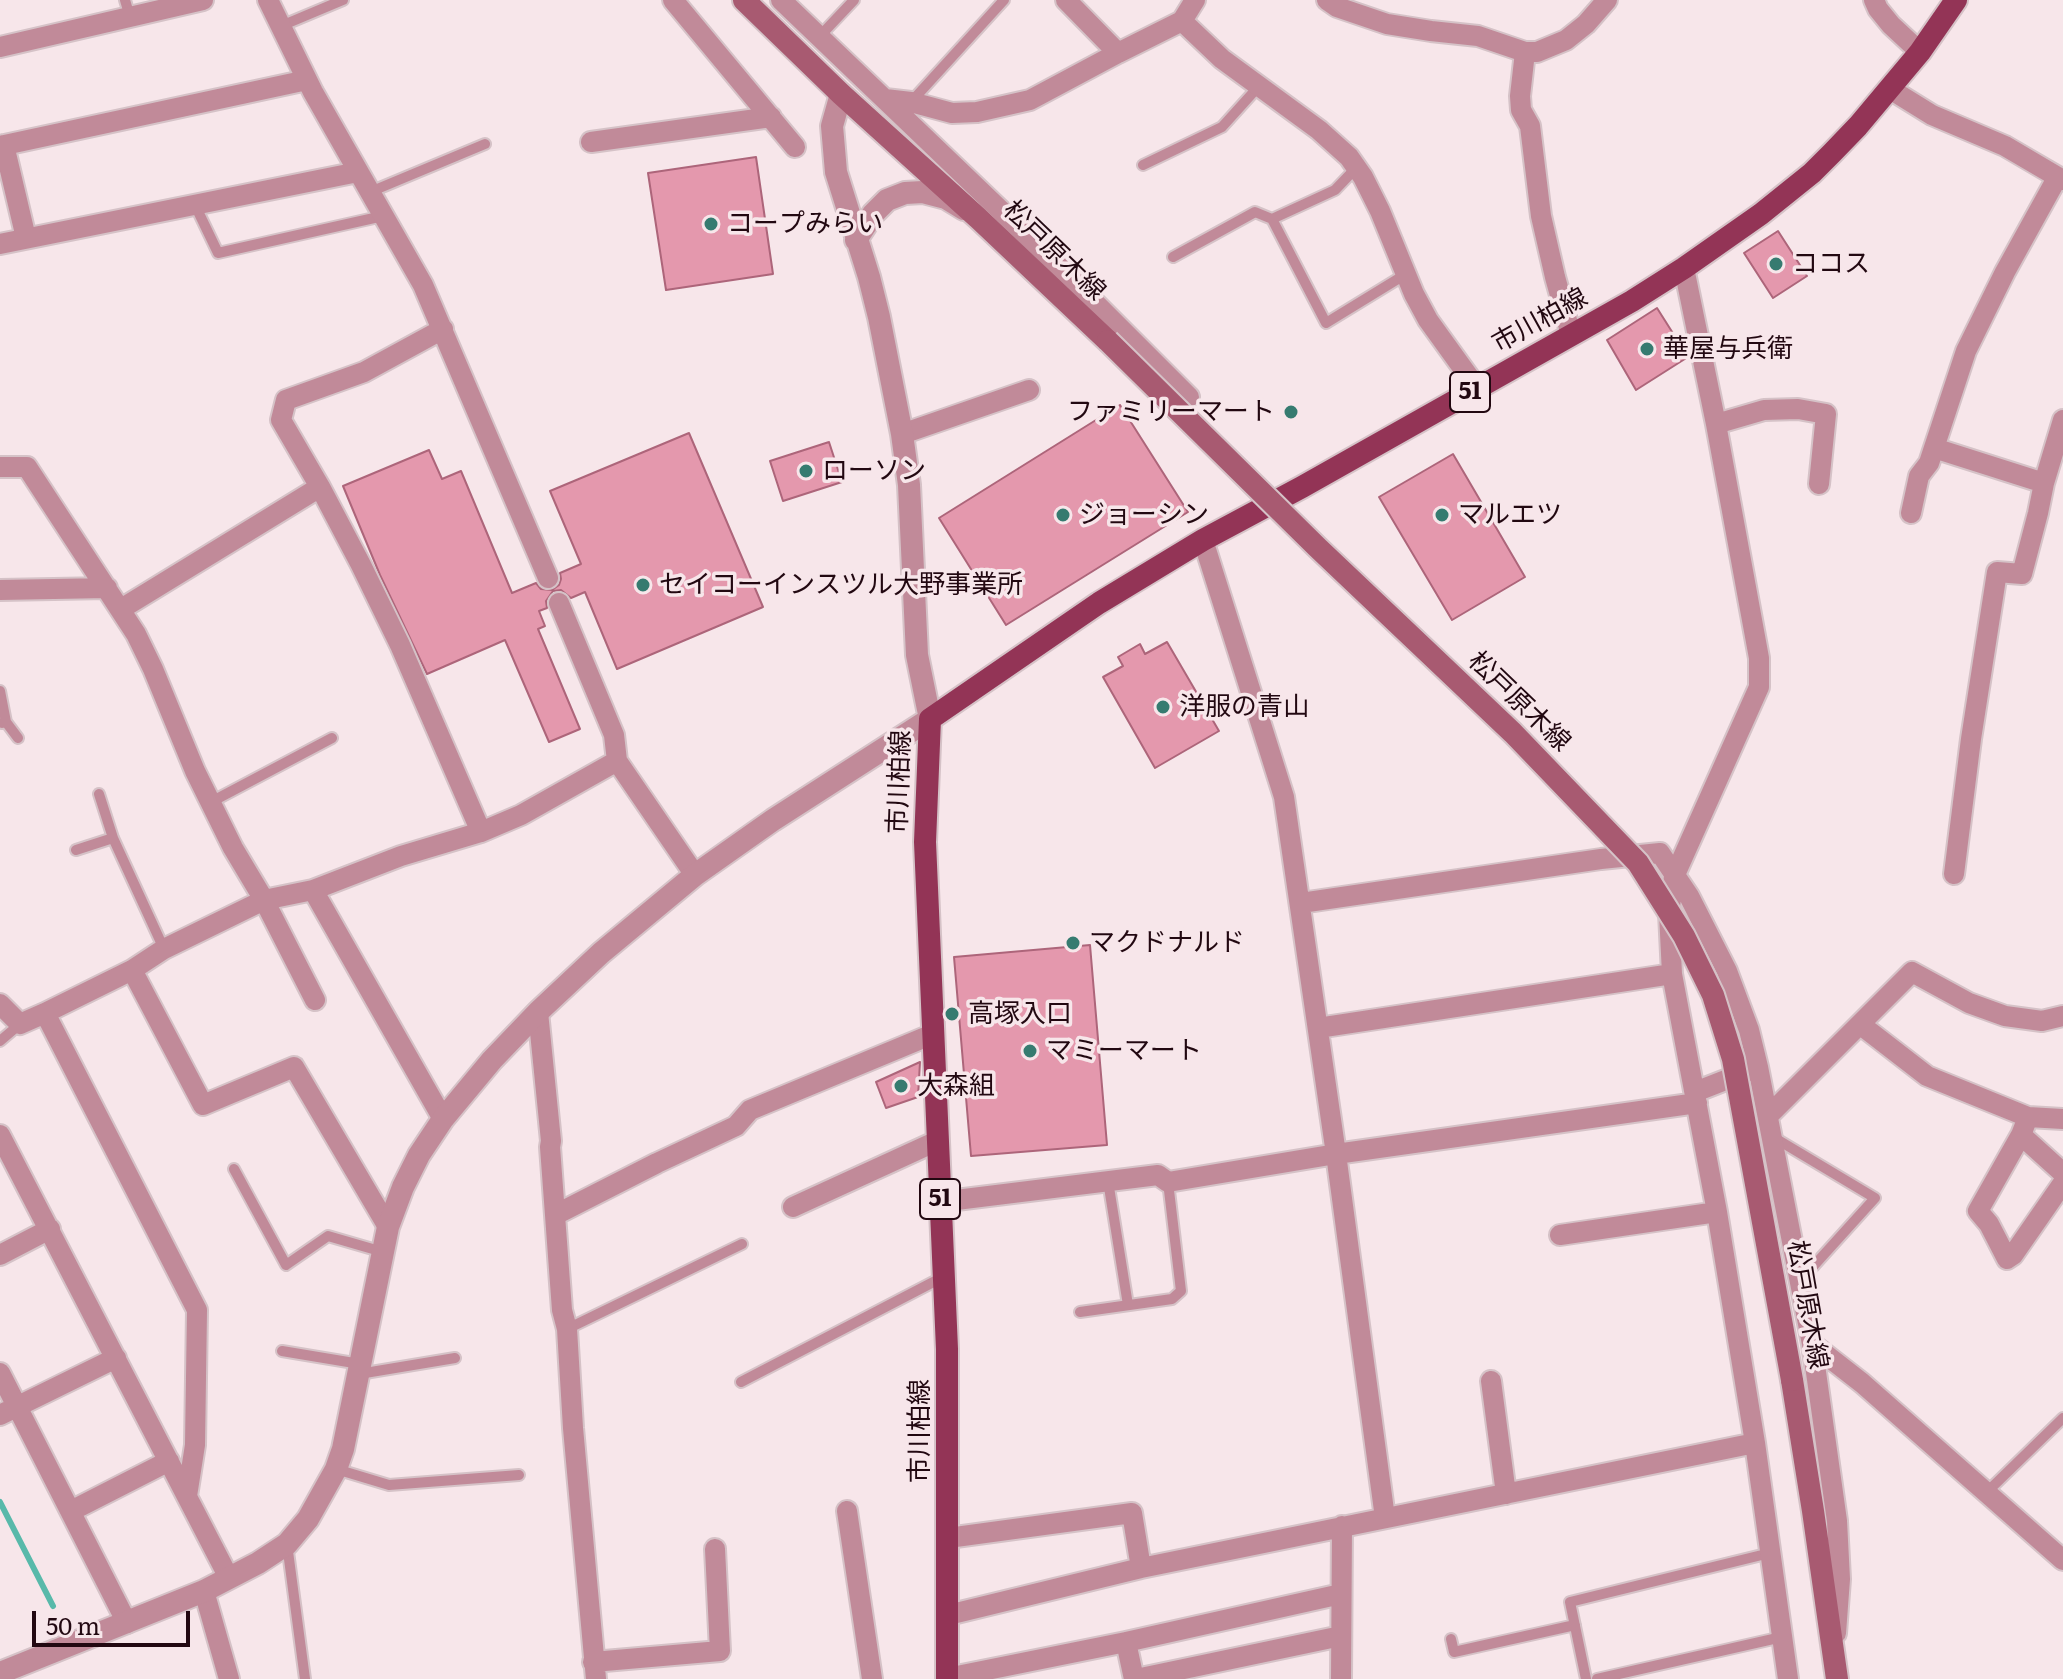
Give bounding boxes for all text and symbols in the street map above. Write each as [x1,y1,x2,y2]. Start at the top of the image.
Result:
street label: 松戸原木線 [996,195,1112,307]
place label: コープみらい [727,208,883,240]
marker: コープみらい [702,215,720,233]
place label: ココス [1792,248,1870,280]
marker: ココス [1767,255,1785,273]
street label: 市川柏線 [1487,282,1593,360]
place label: 華屋与兵衛 [1663,333,1793,365]
marker: 華屋与兵衛 [1638,340,1656,358]
road number: 51 [1450,372,1490,412]
place label: ファミリーマート [1067,396,1275,428]
marker: ファミリーマート [1282,403,1300,421]
place label: ローソン [822,455,926,487]
marker: ローソン [797,462,815,480]
place label: ジョーシン [1079,499,1209,531]
place label: マルエツ [1458,499,1562,531]
marker: ジョーシン [1054,506,1072,524]
marker: マルエツ [1433,506,1451,524]
place label: セイコーインスツル大野事業所 [659,569,1023,601]
marker: セイコーインスツル大野事業所 [634,576,652,594]
street label: 松戸原木線 [1461,646,1577,758]
place label: 洋服の青山 [1179,691,1309,723]
marker: 洋服の青山 [1154,698,1172,716]
street label: 市川柏線 [883,729,917,835]
place label: マクドナルド [1089,927,1245,959]
marker: マクドナルド [1064,934,1082,952]
place label: 高塚入口 [968,998,1072,1030]
marker: 高塚入口 [943,1005,961,1023]
place label: マミーマート [1046,1035,1202,1067]
marker: マミーマート [1021,1042,1039,1060]
place label: 大森組 [917,1070,995,1102]
marker: 大森組 [892,1077,910,1095]
road number: 51 [920,1179,960,1219]
street label: 松戸原木線 [1780,1238,1834,1372]
street label: 市川柏線 [904,1379,936,1483]
scale bar [36,1595,194,1645]
text: 50 m [46,1607,100,1642]

